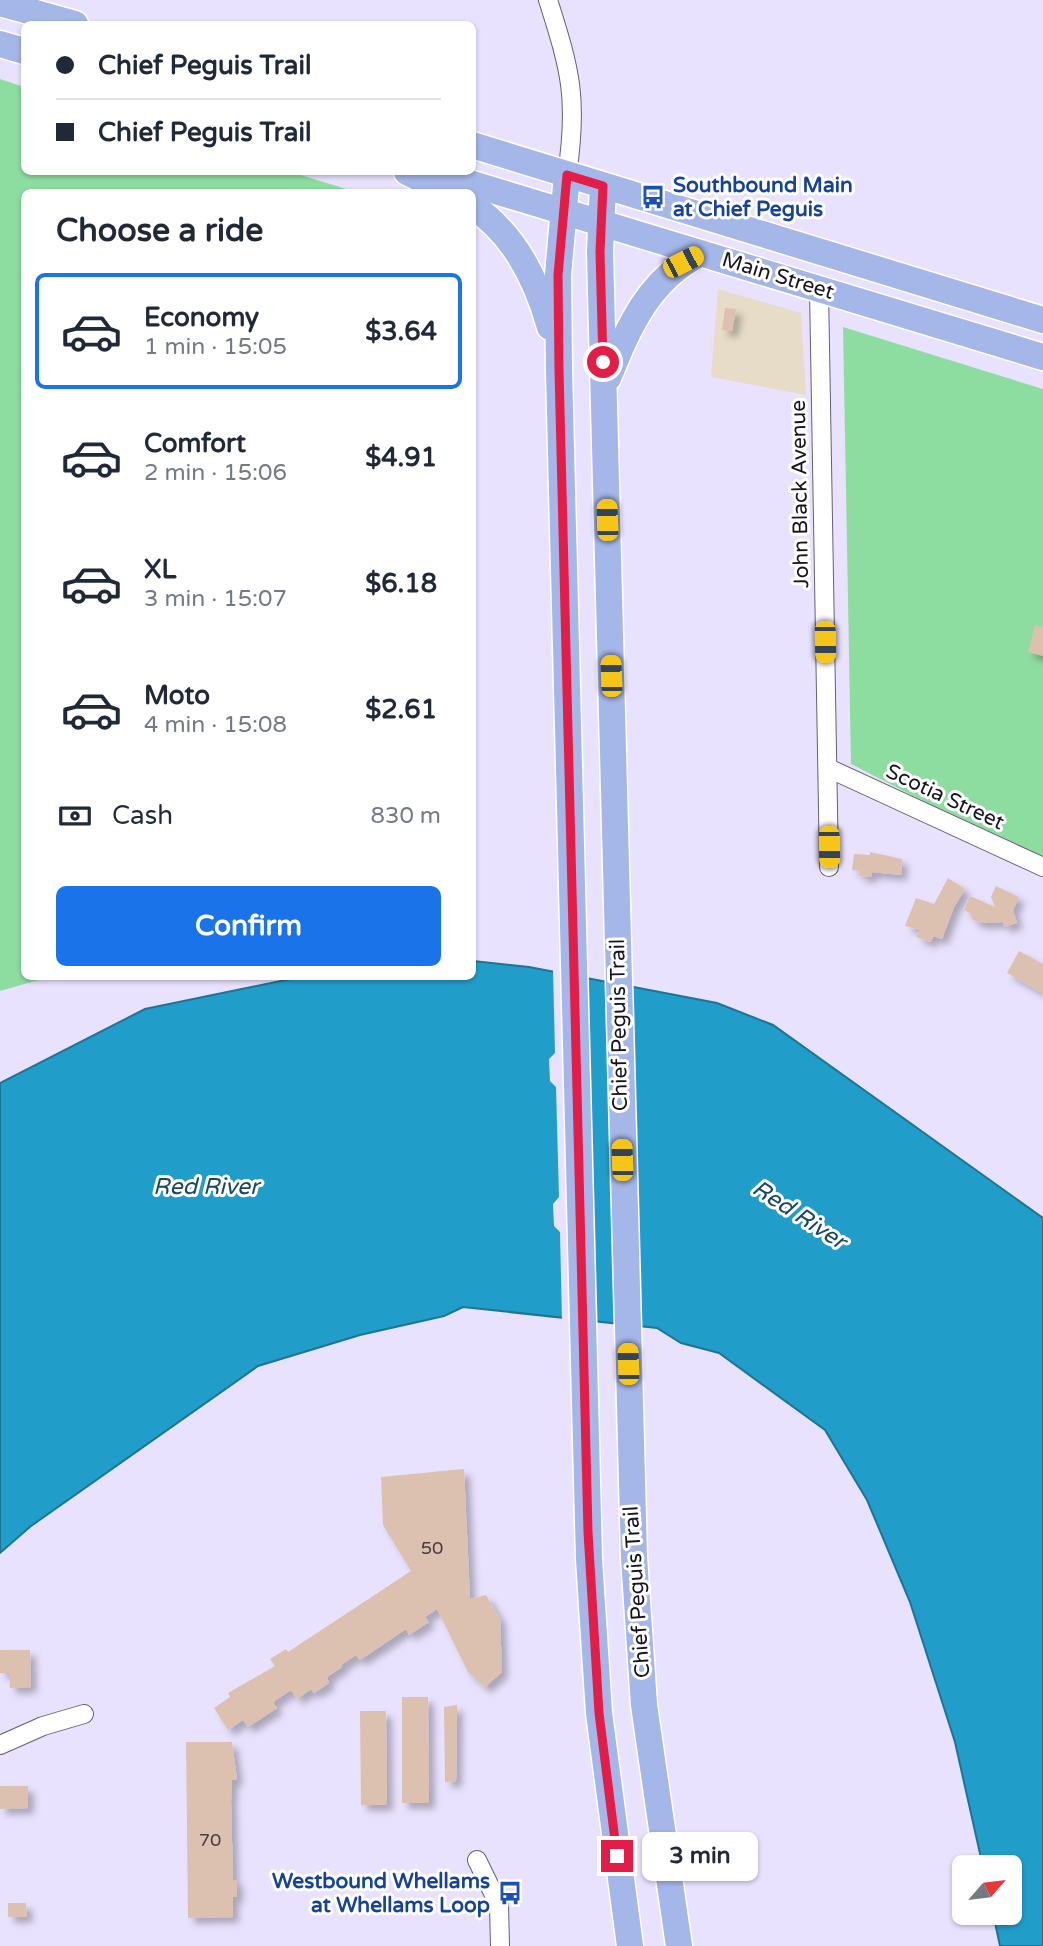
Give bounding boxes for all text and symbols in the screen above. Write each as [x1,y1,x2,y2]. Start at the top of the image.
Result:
text: Chief Peguis Trail [98,50,311,81]
text: Chief Peguis Trail [98,117,311,148]
place label: Southbound Main at Chief Peguis [673,173,853,222]
bus stop icon: Southbound Main at Chief Peguis [639,183,667,211]
text: Choose a ride [56,212,263,250]
car [660,243,707,281]
street label: Main Street [719,247,837,305]
icon: car [60,300,123,363]
text: Economy [144,302,259,333]
text: $3.64 [365,316,437,347]
text: 1 min · 15:05 [144,333,287,361]
route start [587,346,619,378]
street label: John Black Avenue [786,400,814,588]
icon: car [60,426,123,489]
text: Comfort [144,428,246,459]
text: $4.91 [365,442,437,473]
text: 2 min · 15:06 [144,459,287,487]
car [596,499,619,541]
icon: car [60,552,123,615]
text: XL [144,554,176,585]
text: $6.18 [365,568,437,599]
text: 3 min · 15:07 [144,585,287,613]
car [815,621,836,663]
car [600,655,623,697]
icon: car [60,678,123,741]
text: Moto [144,680,210,711]
text: $2.61 [365,694,437,725]
text: 4 min · 15:08 [144,711,287,739]
street label: Scotia Street [882,759,1008,835]
icon: cash [56,797,94,835]
text: Cash [112,800,173,831]
text: 830 m [371,802,441,830]
car [819,826,840,868]
button: Confirm [56,886,441,966]
street label: Chief Peguis Trail [605,939,633,1111]
car [611,1139,634,1181]
water label: Red River [153,1173,262,1201]
water label: Red River [747,1174,854,1257]
car [617,1343,640,1385]
street label: Chief Peguis Trail [619,1505,655,1679]
house number: 50 [421,1537,443,1559]
house number: 70 [199,1829,221,1851]
callout: 3 min [642,1832,757,1881]
route end [601,1840,633,1872]
text: 3 min [669,1842,731,1870]
north arrow [952,1855,1022,1925]
map controls [952,1855,1022,1925]
place label: Westbound Whellams at Whellams Loop [272,1869,490,1918]
bus stop icon: Westbound Whellams at Whellams Loop [496,1879,524,1907]

